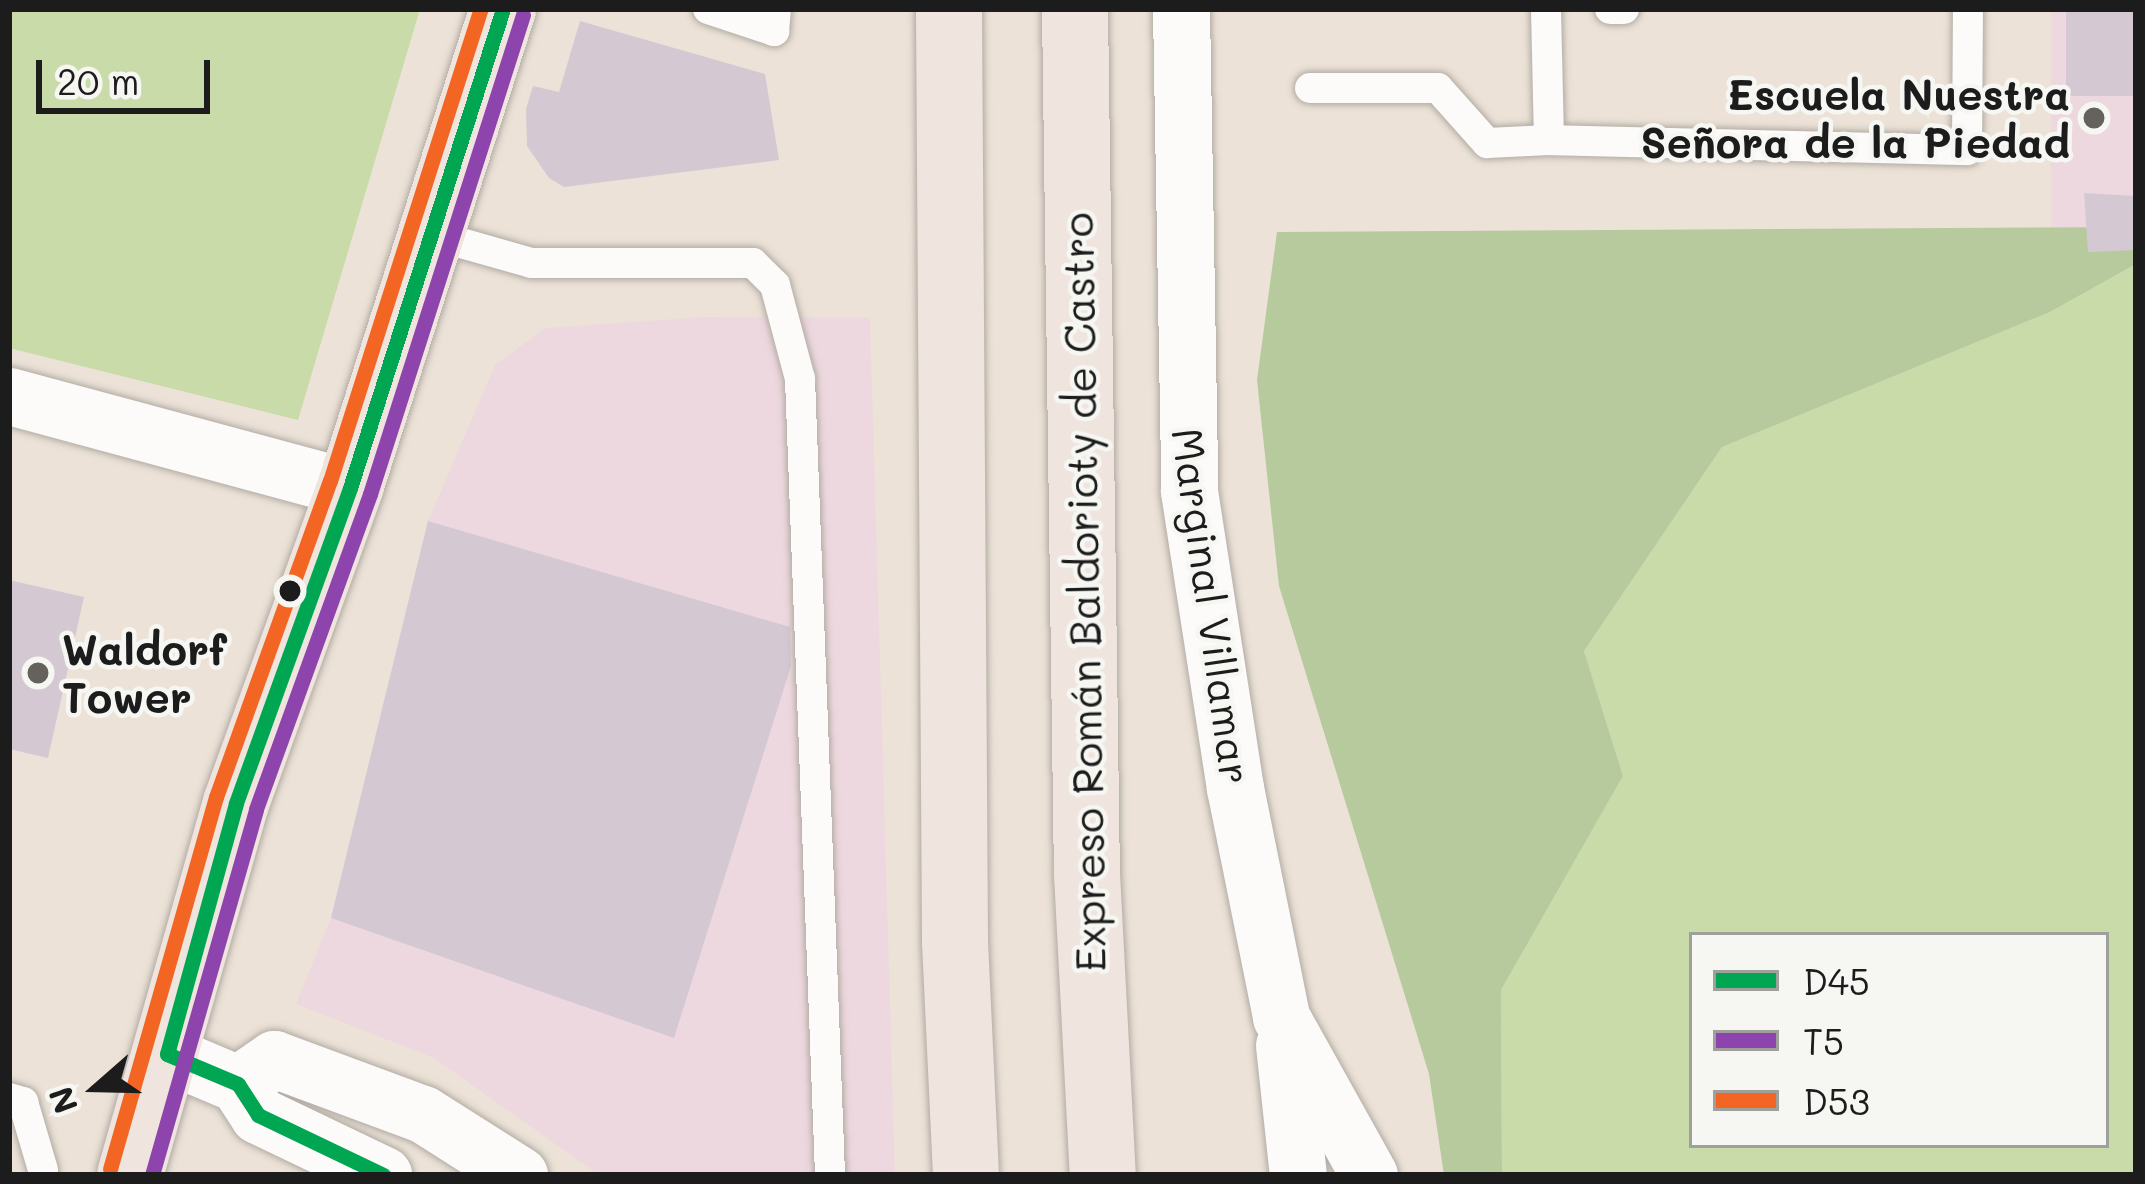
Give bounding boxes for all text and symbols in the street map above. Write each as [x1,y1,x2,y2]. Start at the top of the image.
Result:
scale bar [42,36,216,110]
text: 20 m [57,57,139,104]
place label: Escuela Nuestra Señora de la Piedad [1640,69,2070,168]
marker: Escuela Nuestra Señora de la Piedad [2081,105,2107,131]
street label: Expreso Román Baldorioty de Castro [1052,212,1116,972]
street label: Marginal Villamar [1162,425,1262,787]
unlabelled marker [279,580,301,602]
place label: Waldorf Tower [62,624,227,722]
marker: Waldorf Tower [25,660,51,686]
legend [1689,932,2109,1148]
text: D45 [1803,957,1870,1004]
text: T5 [1803,1017,1844,1064]
north arrow [36,1028,156,1148]
text: D53 [1803,1077,1870,1124]
text: N [37,1081,86,1120]

